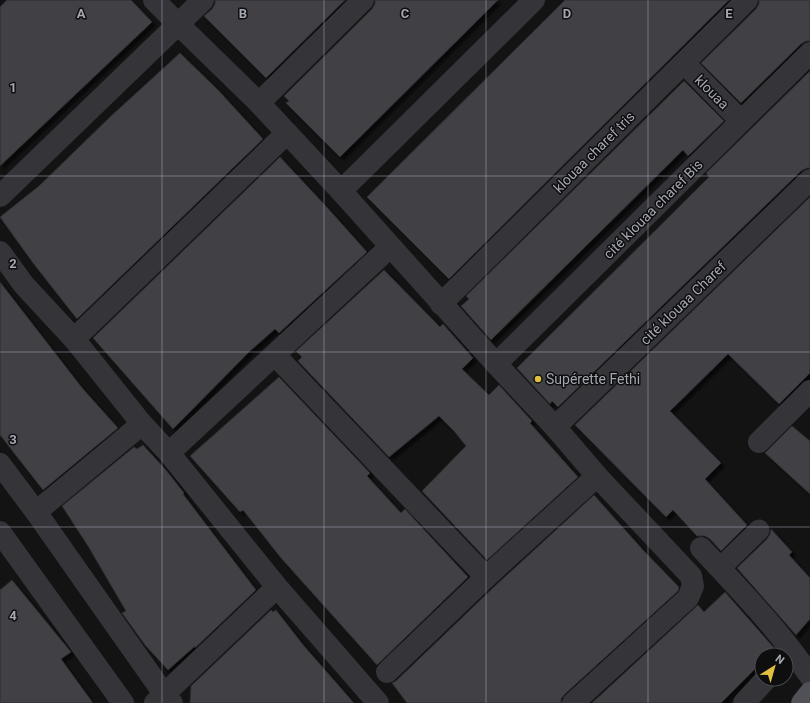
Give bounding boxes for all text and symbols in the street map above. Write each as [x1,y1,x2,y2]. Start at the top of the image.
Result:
text: A [77,6,86,21]
text: B [239,6,247,21]
text: C [401,6,410,21]
text: D [563,6,571,21]
text: E [725,6,733,21]
street label: klouaa [692,72,732,112]
text: 1 [9,80,17,95]
street label: klouaa charef tris [550,108,638,196]
street label: cité klouaa charef Bis [600,156,706,262]
text: 2 [9,256,17,271]
street label: cité klouaa Charef [637,258,729,348]
place label: Supérette Fethi [546,371,640,387]
marker: Supérette Fethi [533,374,543,384]
text: 3 [9,432,17,447]
text: 4 [9,608,17,623]
north arrow [754,647,794,687]
text: N [773,652,787,667]

